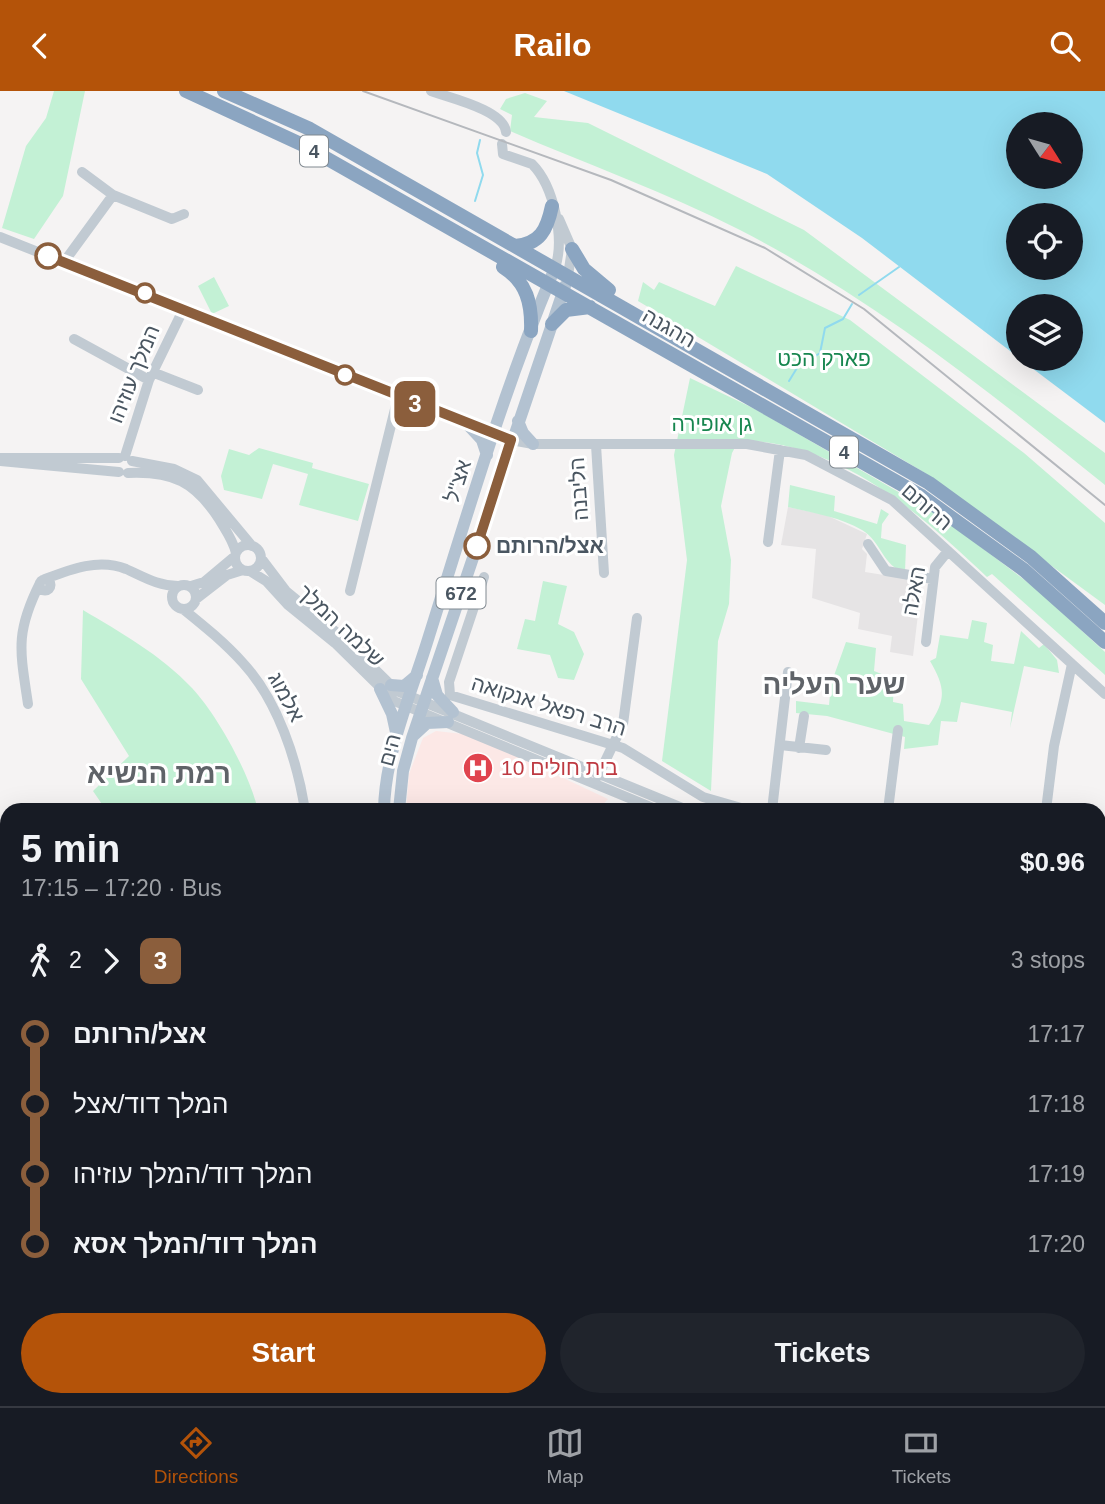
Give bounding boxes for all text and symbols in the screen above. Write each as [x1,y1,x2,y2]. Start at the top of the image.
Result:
icon: back [21,27,59,65]
text: Railo [513,27,592,63]
icon: search [1046,27,1084,65]
north arrow [1006,112,1083,189]
map controls [1006,112,1083,371]
road number: 4 [300,135,328,167]
button: locate [1006,203,1083,280]
unlabelled marker [35,243,61,269]
unlabelled marker [135,283,155,303]
button: layers [1006,294,1083,371]
street label: ההגנה [639,303,700,352]
street label: המלך עוזיהו [103,321,164,426]
park label: פארק הכט [777,347,871,370]
unlabelled marker [335,365,355,385]
line badge: 3 [392,381,438,427]
text: 3 [408,390,422,417]
park label: גן אופירה [672,412,753,435]
road number: 4 [830,437,858,467]
street label: אצ"ל [440,457,475,505]
street label: הליבנה [565,457,592,522]
street label: הרותם [898,479,957,535]
marker: אצל/הרותם [464,533,490,559]
place label: אצל/הרותם [496,534,604,557]
street label: האלה [898,564,929,618]
road number: 672 [436,577,486,608]
street label: שלמה המלך [294,580,389,671]
street label: אלמוג [264,668,309,725]
district label: שער העליה [763,669,905,700]
street label: הרב רפאל אנקואה [469,671,629,740]
street label: הים [374,731,405,769]
hospital icon: בית חולים 10 [461,751,495,785]
place label: בית חולים 10 [501,756,618,779]
district label: רמת הנשיא [87,758,231,789]
text: 5 min [21,828,120,870]
text: $0.96 [1020,847,1085,877]
text: 17:15 – 17:20 · Bus [21,875,222,901]
icon: walk [21,942,59,980]
icon: forward [92,942,130,980]
text: 2 [69,947,82,973]
text: 3 [154,947,167,974]
text: 3 stops [1011,947,1085,973]
text: אצל/הרותם [73,1019,206,1049]
text: 17:17 [1027,1021,1085,1047]
text: המלך דוד/אצל [73,1089,229,1119]
text: 17:18 [1027,1091,1085,1117]
text: המלך דוד/המלך עוזיהו [73,1159,312,1189]
text: 17:19 [1027,1161,1085,1187]
text: המלך דוד/המלך אסא [73,1229,317,1259]
text: 17:20 [1027,1231,1085,1257]
button: Start [21,1313,546,1393]
button: Tickets [560,1313,1085,1393]
tab: Directions [154,1424,238,1488]
tab: Map [546,1424,584,1488]
tab: Tickets [892,1424,951,1488]

